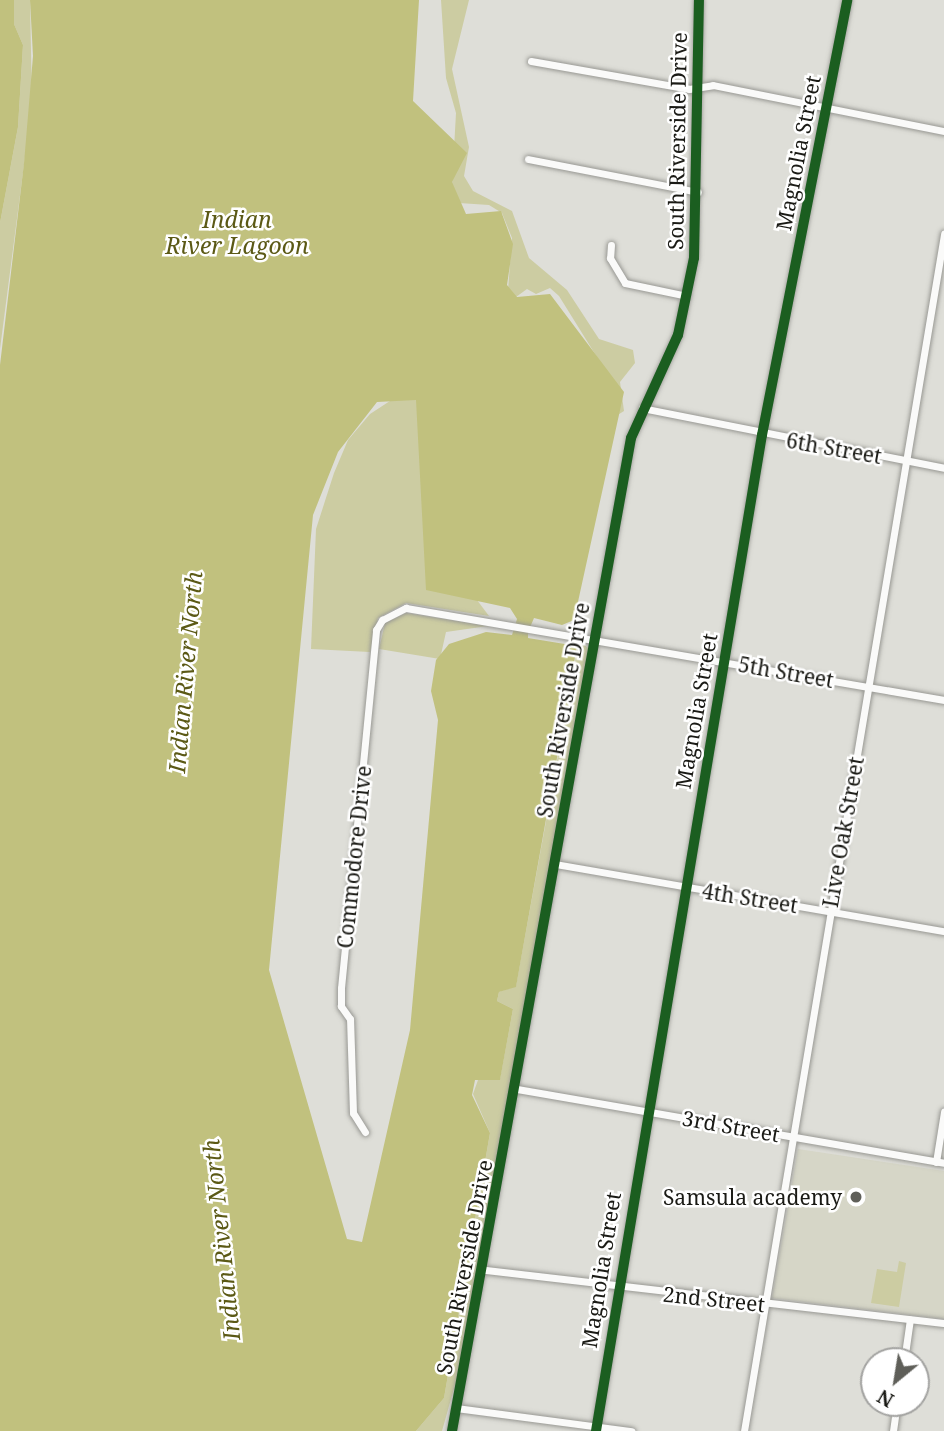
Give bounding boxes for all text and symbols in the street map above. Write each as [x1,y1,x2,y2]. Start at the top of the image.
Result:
street label: South Riverside Drive [663,32,691,250]
street label: Magnolia Street [771,73,825,233]
water label: Indian River Lagoon [165,205,309,259]
street label: 6th Street [784,427,884,469]
water label: Indian River North [162,570,208,774]
street label: South Riverside Drive [532,601,594,819]
street label: Magnolia Street [670,631,722,791]
street label: 5th Street [736,651,836,693]
street label: Live Oak Street [817,755,869,909]
street label: Commodore Drive [332,764,376,950]
street label: 4th Street [700,878,800,918]
street label: 3rd Street [680,1105,782,1147]
water label: Indian River North [197,1138,245,1342]
street label: South Riverside Drive [431,1158,497,1376]
place label: Samsula academy [663,1184,842,1210]
marker: Samsula academy [848,1189,864,1205]
street label: Magnolia Street [576,1190,626,1350]
street label: 2nd Street [662,1281,766,1317]
north arrow [860,1347,930,1417]
text: N [873,1383,898,1413]

